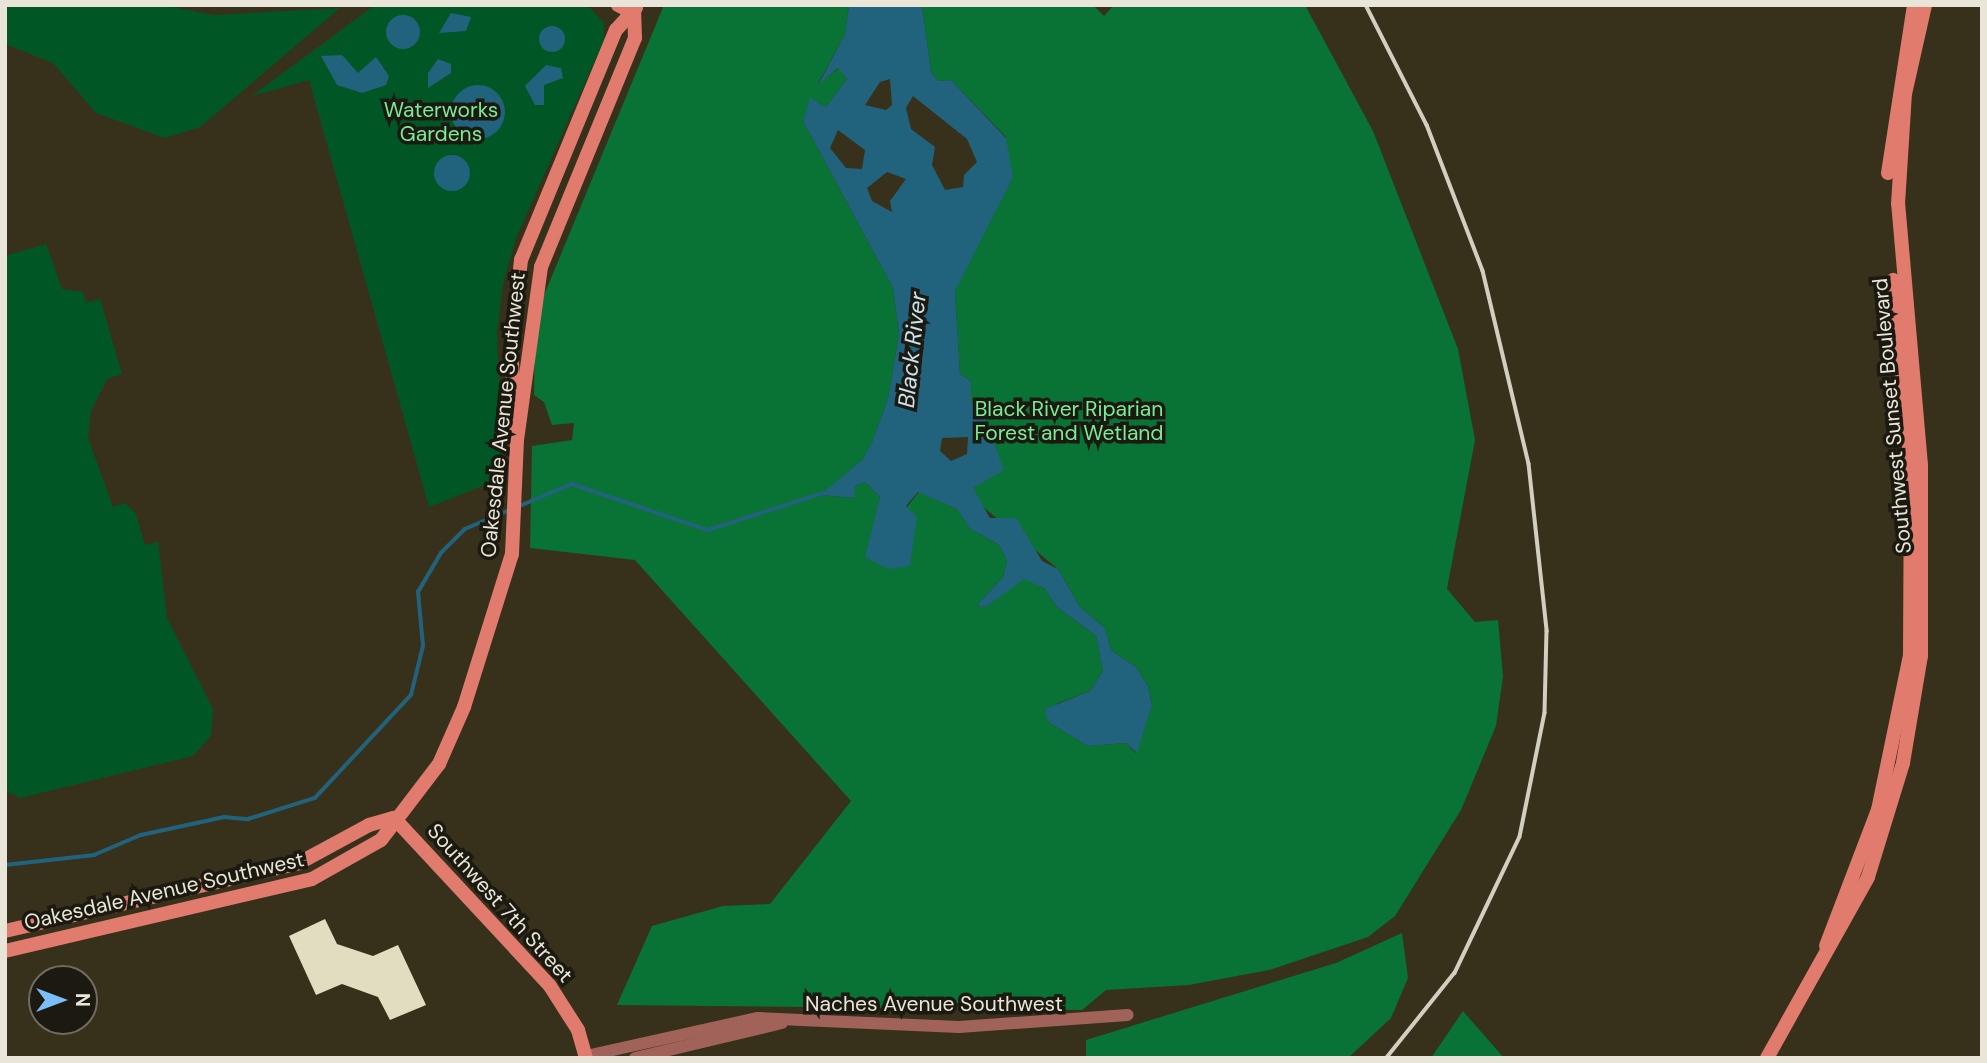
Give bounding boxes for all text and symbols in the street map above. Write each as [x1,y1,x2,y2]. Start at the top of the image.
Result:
park label: Waterworks Gardens [384,97,498,147]
street label: Oakesdale Avenue Southwest [475,271,531,559]
street label: Southwest Sunset Boulevard [1867,277,1917,555]
water label: Black River [892,291,932,409]
park label: Black River Riparian Forest and Wetland [974,396,1164,446]
street label: Southwest 7th Street [422,818,578,988]
street label: Oakesdale Avenue Southwest [22,846,306,936]
north arrow [28,965,98,1035]
street label: Naches Avenue Southwest [805,991,1063,1017]
text: N [70,993,95,1007]

